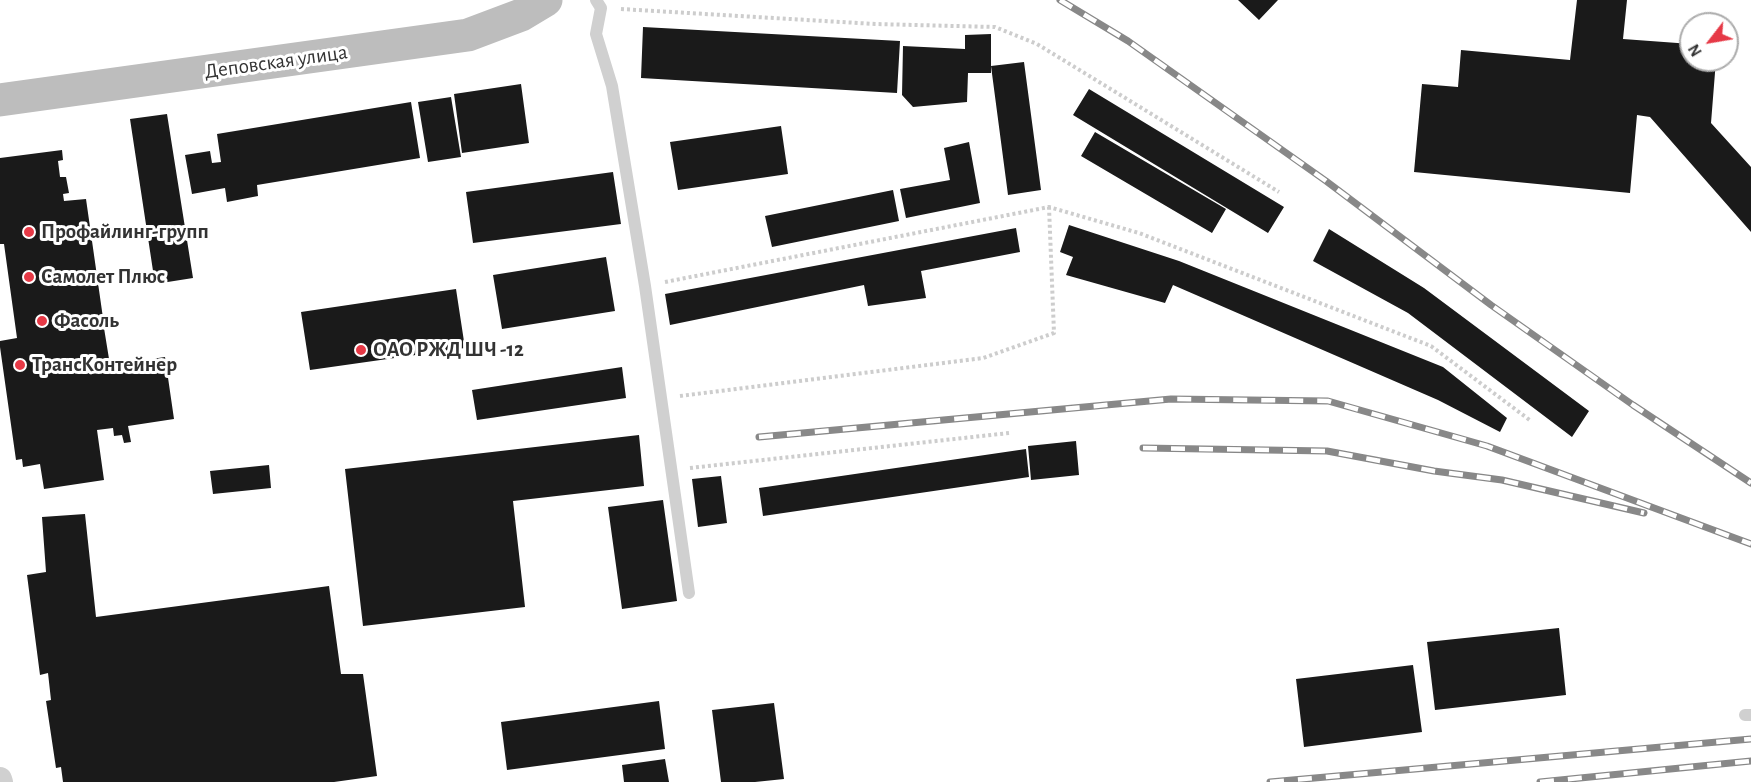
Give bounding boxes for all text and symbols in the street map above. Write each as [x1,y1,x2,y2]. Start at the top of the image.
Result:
north arrow [1679,12,1739,72]
street label: Деповская улица [203,39,349,85]
text: N [1686,41,1705,59]
place label: Профайлинг-групп [41,219,209,245]
marker: Профайлинг-групп [22,225,36,239]
place label: Самолет Плюс [41,264,165,290]
marker: Самолет Плюс [22,270,36,284]
place label: Фасоль [54,308,119,334]
marker: Фасоль [35,314,49,328]
place label: ОАО РЖД ШЧ -12 [373,337,524,363]
marker: ОАО РЖД ШЧ -12 [354,343,368,357]
place label: ТрансКонтейнер [32,352,177,378]
marker: ТрансКонтейнер [13,358,27,372]

